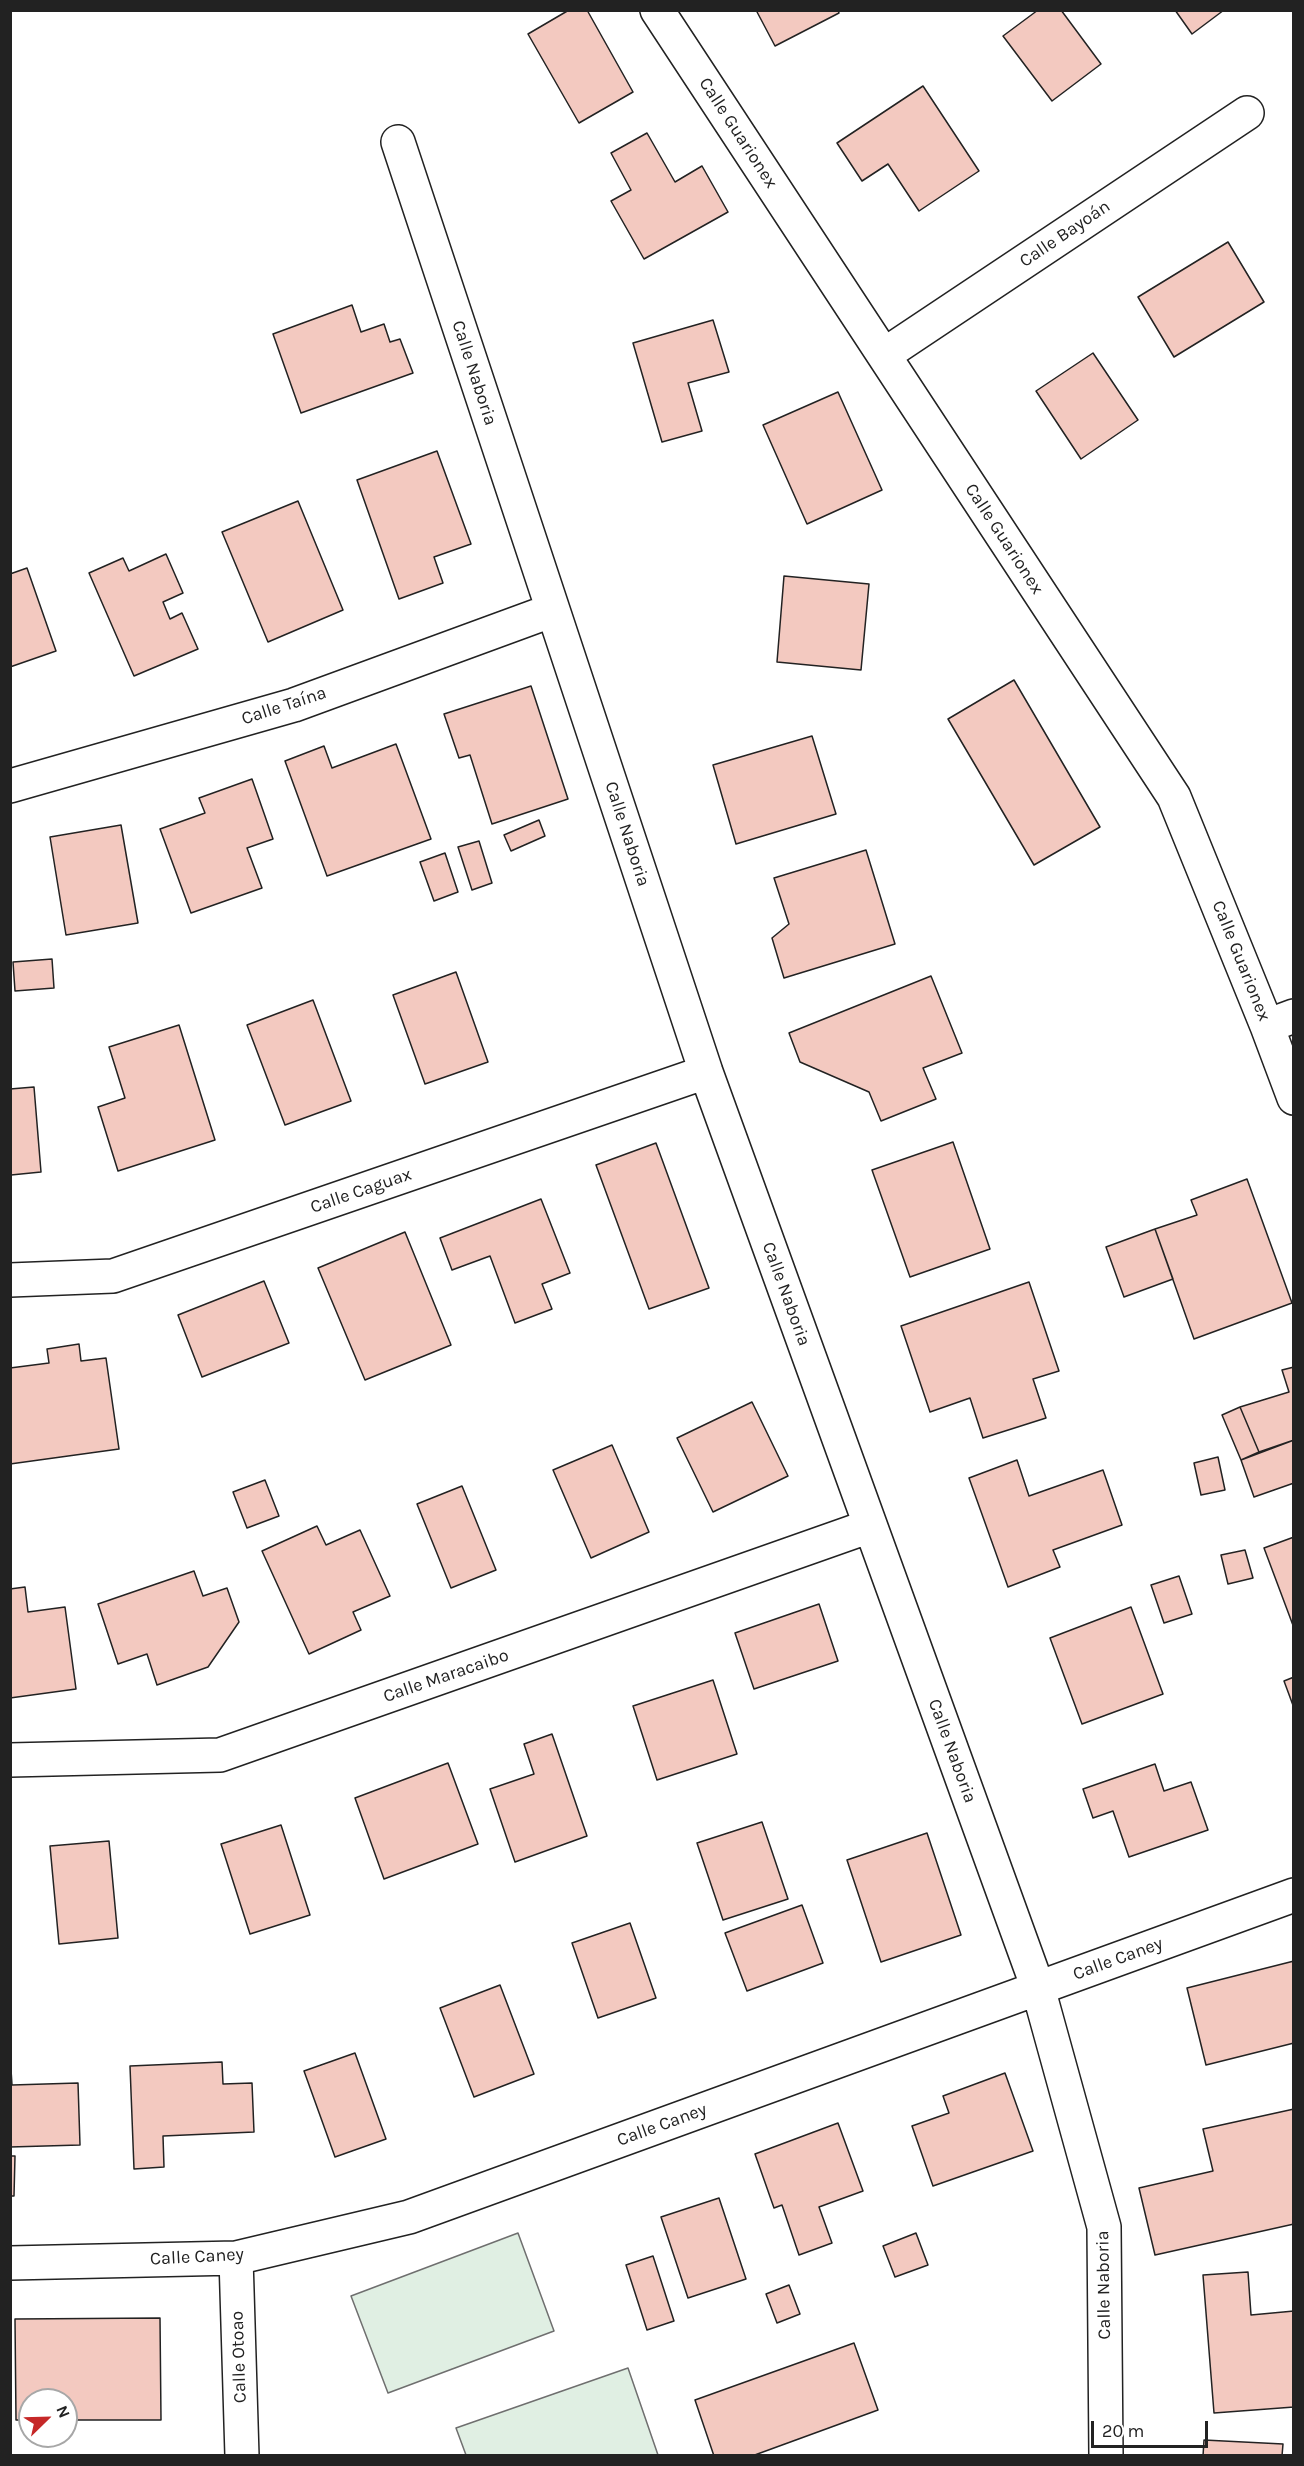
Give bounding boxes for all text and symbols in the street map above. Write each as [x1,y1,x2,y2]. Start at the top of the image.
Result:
street label: Calle Guarionex [694,73,782,193]
street label: Calle Bayoán [1016,196,1114,272]
street label: Calle Naboria [447,318,501,428]
street label: Calle Guarionex [960,479,1048,599]
street label: Calle Taína [239,682,329,730]
street label: Calle Naboria [600,779,654,889]
street label: Calle Guarionex [1207,898,1275,1024]
street label: Calle Caguax [308,1164,414,1218]
street label: Calle Naboria [757,1239,815,1349]
street label: Calle Maracaibo [380,1644,512,1708]
street label: Calle Naboria [923,1696,981,1806]
street label: Calle Caney [1070,1933,1166,1985]
street label: Calle Caney [614,2099,710,2151]
street label: Calle Naboria [1092,2230,1116,2340]
street label: Calle Caney [150,2244,244,2270]
street label: Calle Otoao [227,2310,251,2404]
north arrow [18,2388,78,2448]
text: N [52,2403,74,2421]
scale bar [1094,2409,1211,2447]
text: 20 m [1102,2420,1144,2442]

